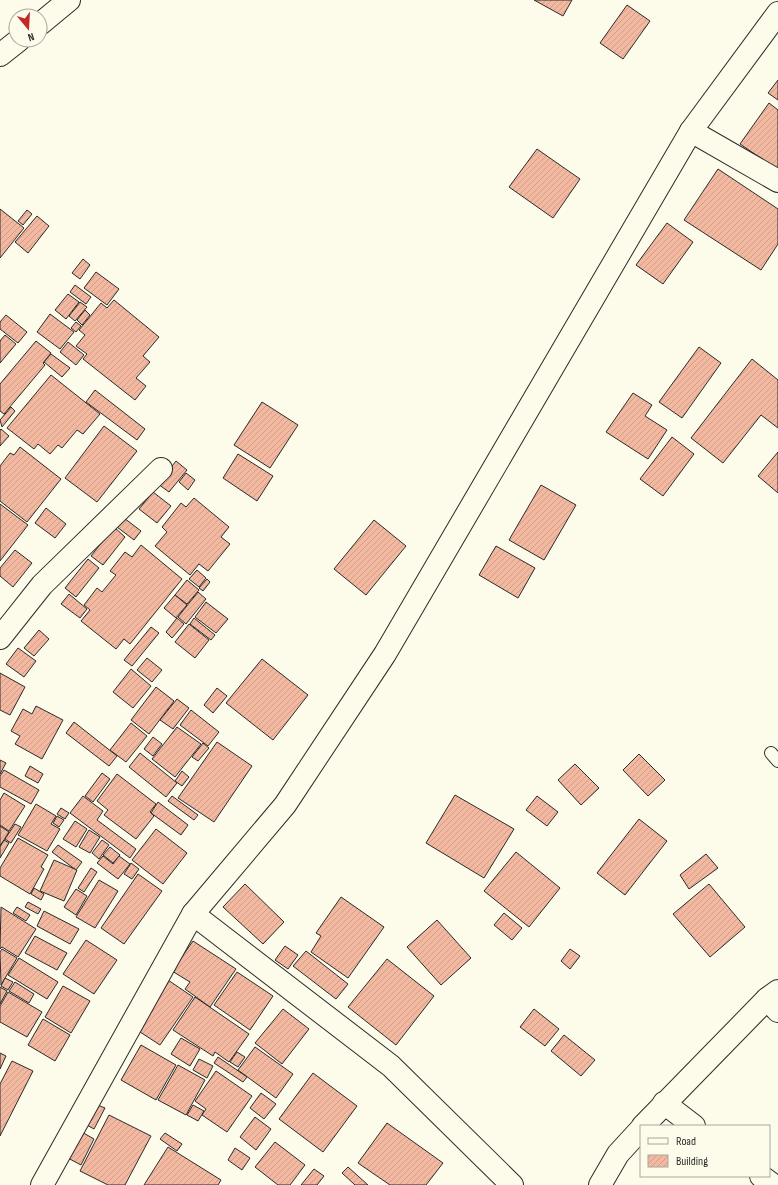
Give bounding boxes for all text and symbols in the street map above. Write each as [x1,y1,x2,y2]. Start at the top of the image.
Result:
north arrow [8,8,48,48]
text: N [26,30,36,44]
legend [640,1125,770,1177]
text: Road [676,1134,696,1149]
text: Building [676,1154,708,1169]

